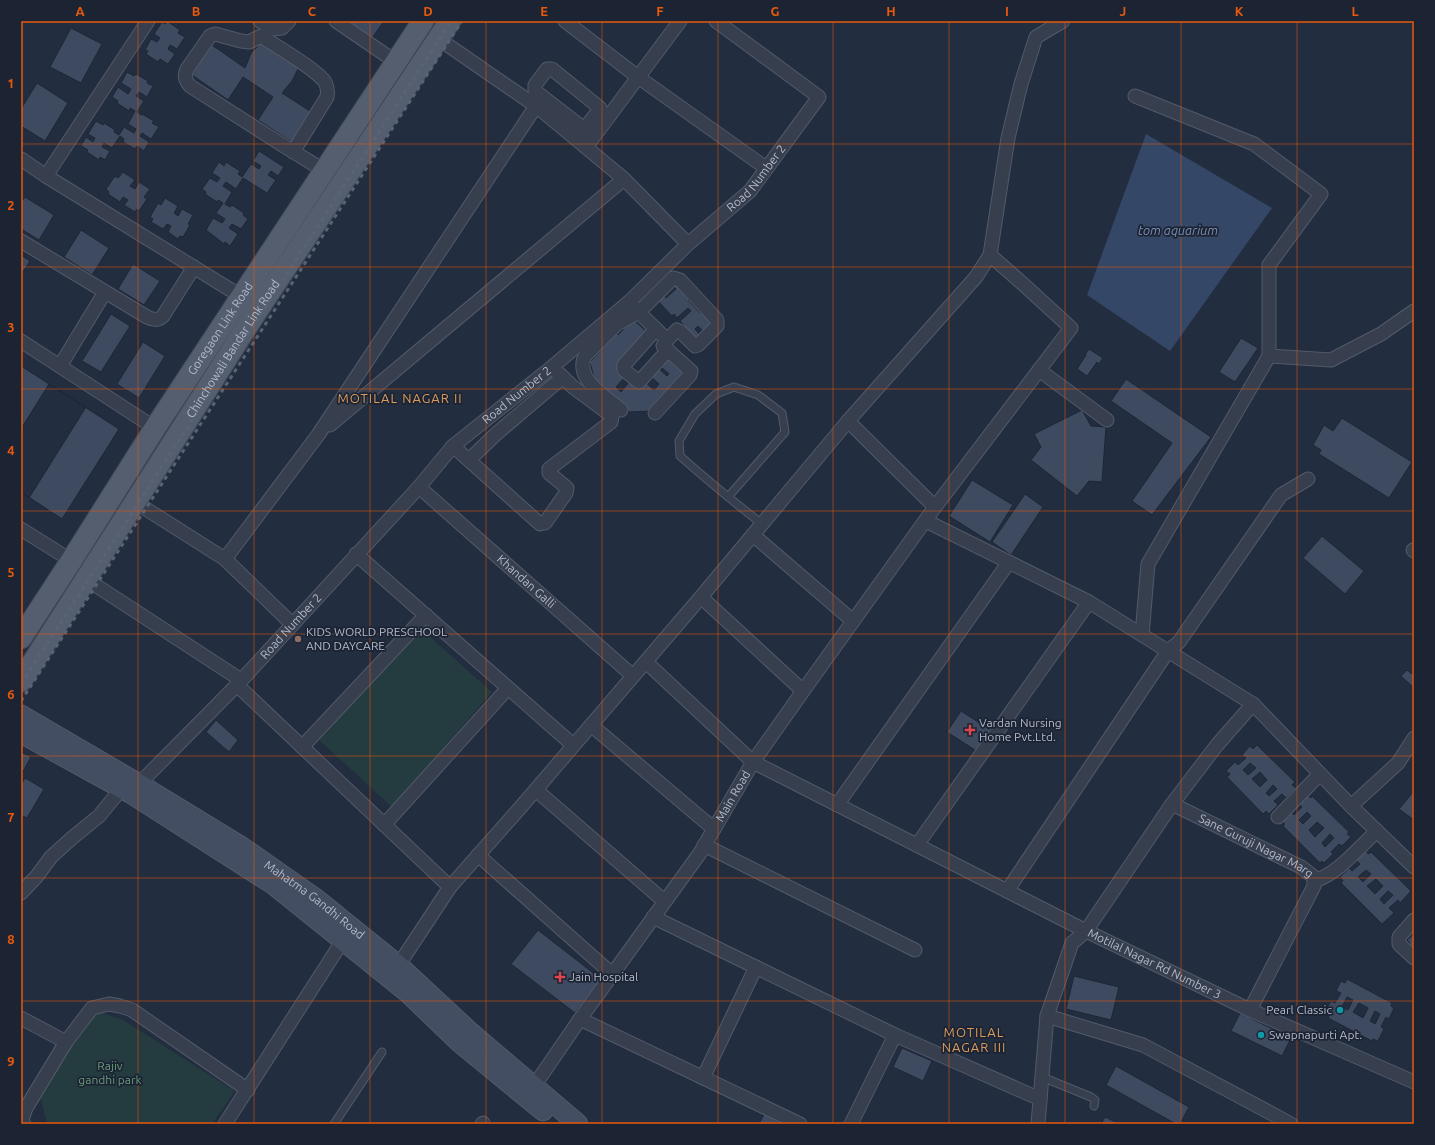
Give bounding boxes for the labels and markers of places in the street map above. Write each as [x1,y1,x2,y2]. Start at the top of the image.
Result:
place label: KIDS WORLD PRESCHOOL AND DAYCARE [306,625,447,652]
marker: KIDS WORLD PRESCHOOL AND DAYCARE [293,634,303,644]
place label: Vardan Nursing Home Pvt.Ltd. [979,716,1062,743]
marker: Vardan Nursing Home Pvt.Ltd. [964,724,976,736]
place label: Jain Hospital [569,970,638,983]
marker: Jain Hospital [554,971,566,983]
place label: Pearl Classic [1266,1003,1332,1016]
marker: Pearl Classic [1335,1005,1345,1015]
place label: Swapnapurti Apt. [1269,1028,1362,1041]
marker: Swapnapurti Apt. [1256,1030,1266,1040]

